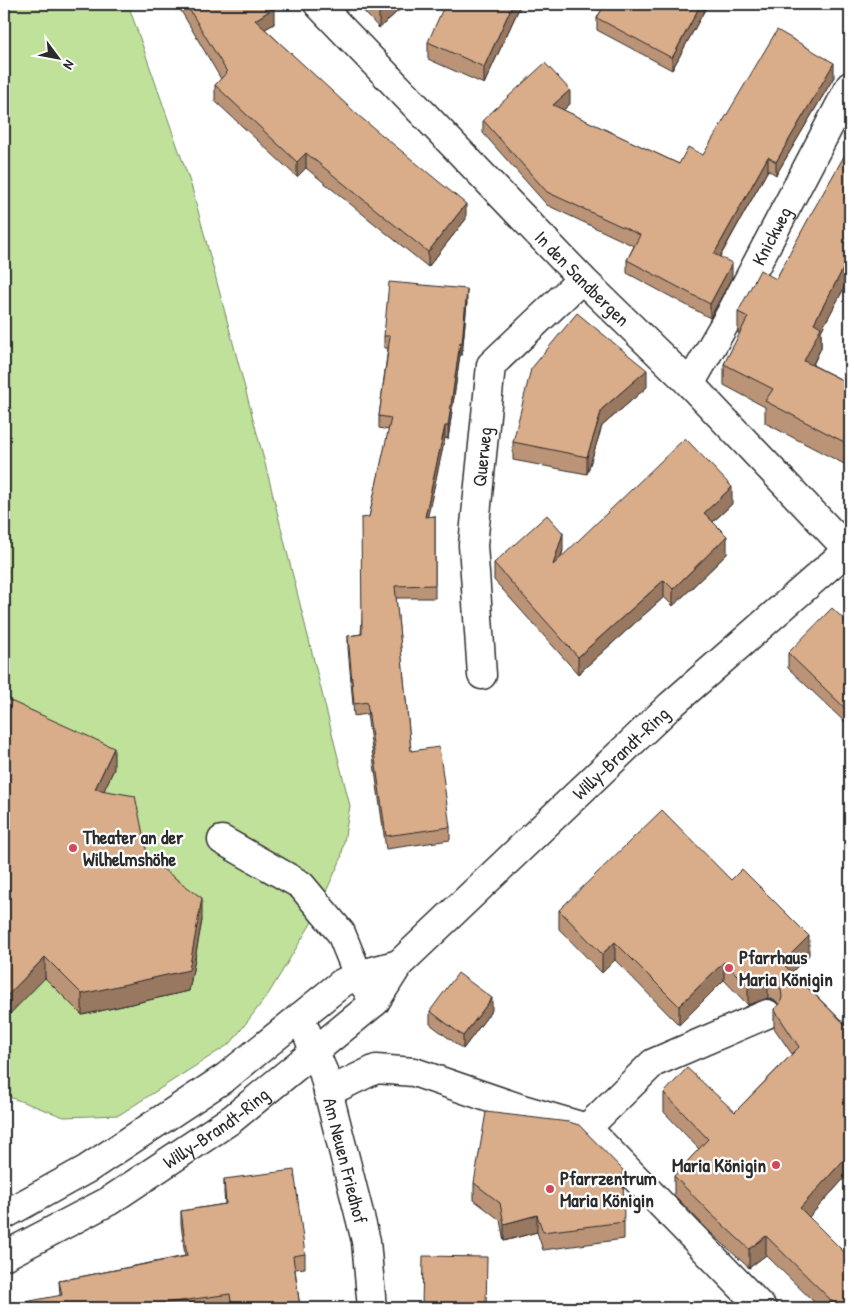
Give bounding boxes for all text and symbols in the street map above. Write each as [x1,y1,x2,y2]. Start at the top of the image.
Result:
north arrow [32,32,82,82]
text: N [59,57,79,74]
street label: Knickweg [745,202,798,270]
street label: In den Sandbergen [529,225,636,332]
street label: Querweg [466,426,498,488]
street label: Willy-Brandt-Ring [566,701,675,805]
place label: Theater an der Wilhelmshöhe [82,824,184,872]
marker: Theater an der Wilhelmshöhe [67,842,79,854]
place label: Pfarrhaus Maria Königin [739,944,833,993]
marker: Pfarrhaus Maria Königin [723,962,735,974]
street label: Willy-Brandt-Ring [158,1081,274,1175]
street label: Am Neuen Friedhof [317,1095,374,1226]
place label: Maria Königin [672,1152,766,1179]
marker: Maria Königin [770,1159,782,1171]
place label: Pfarrzentrum Maria Königin [560,1165,657,1214]
marker: Pfarrzentrum Maria Königin [544,1183,556,1195]

